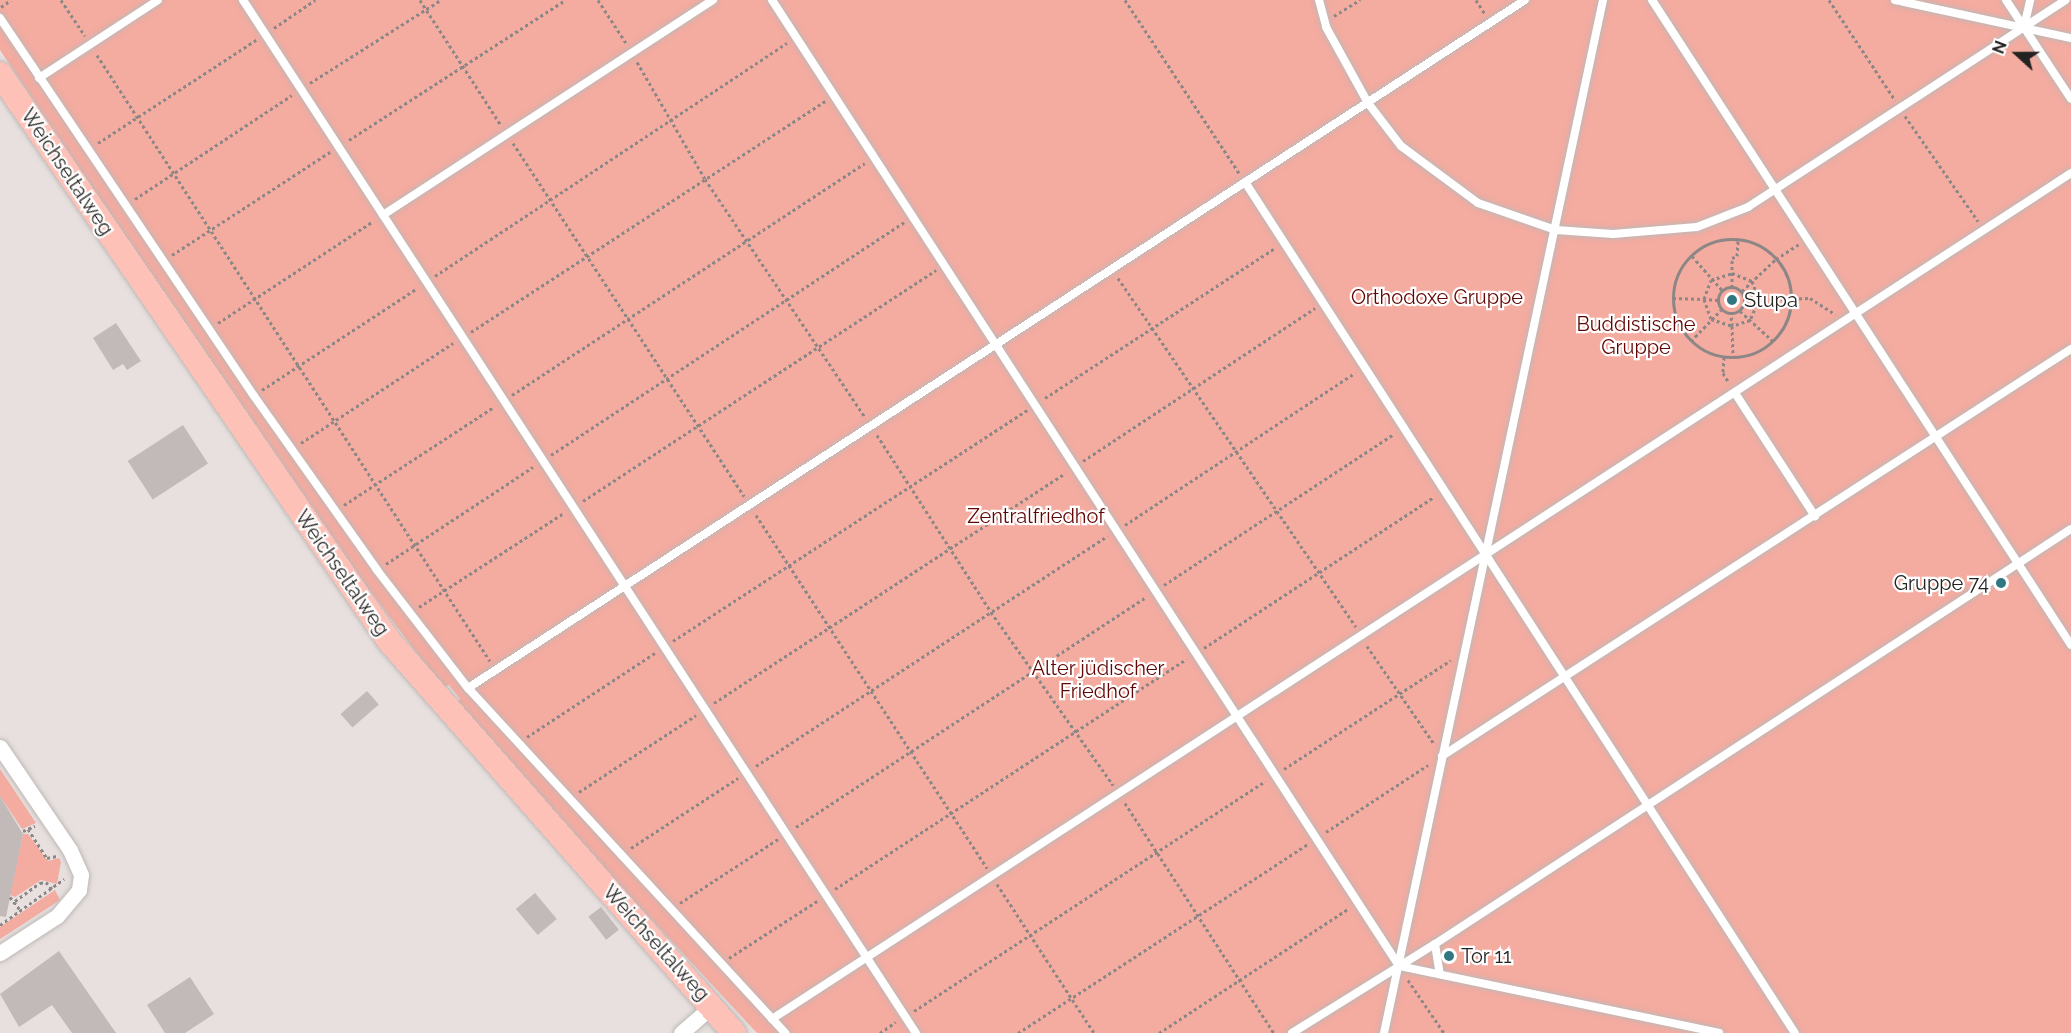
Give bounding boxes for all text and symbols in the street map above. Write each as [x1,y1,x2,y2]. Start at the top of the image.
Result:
north arrow [1987,24,2047,84]
text: N [1989,38,2011,56]
street label: Weichseltalweg [16,104,118,240]
park label: Orthodoxe Gruppe [1351,285,1523,309]
place label: Stupa [1744,288,1798,312]
marker: Stupa [1725,293,1739,307]
park label: Buddistische Gruppe [1576,312,1696,359]
park label: Zentralfriedhof [967,504,1105,528]
street label: Weichseltalweg [290,506,394,640]
place label: Gruppe 74 [1894,571,1989,595]
marker: Gruppe 74 [1994,576,2008,590]
park label: Alter jüdischer Friedhof [1031,657,1165,704]
street label: Weichseltalweg [598,880,714,1006]
place label: Tor 11 [1461,944,1512,968]
marker: Tor 11 [1442,949,1456,963]

